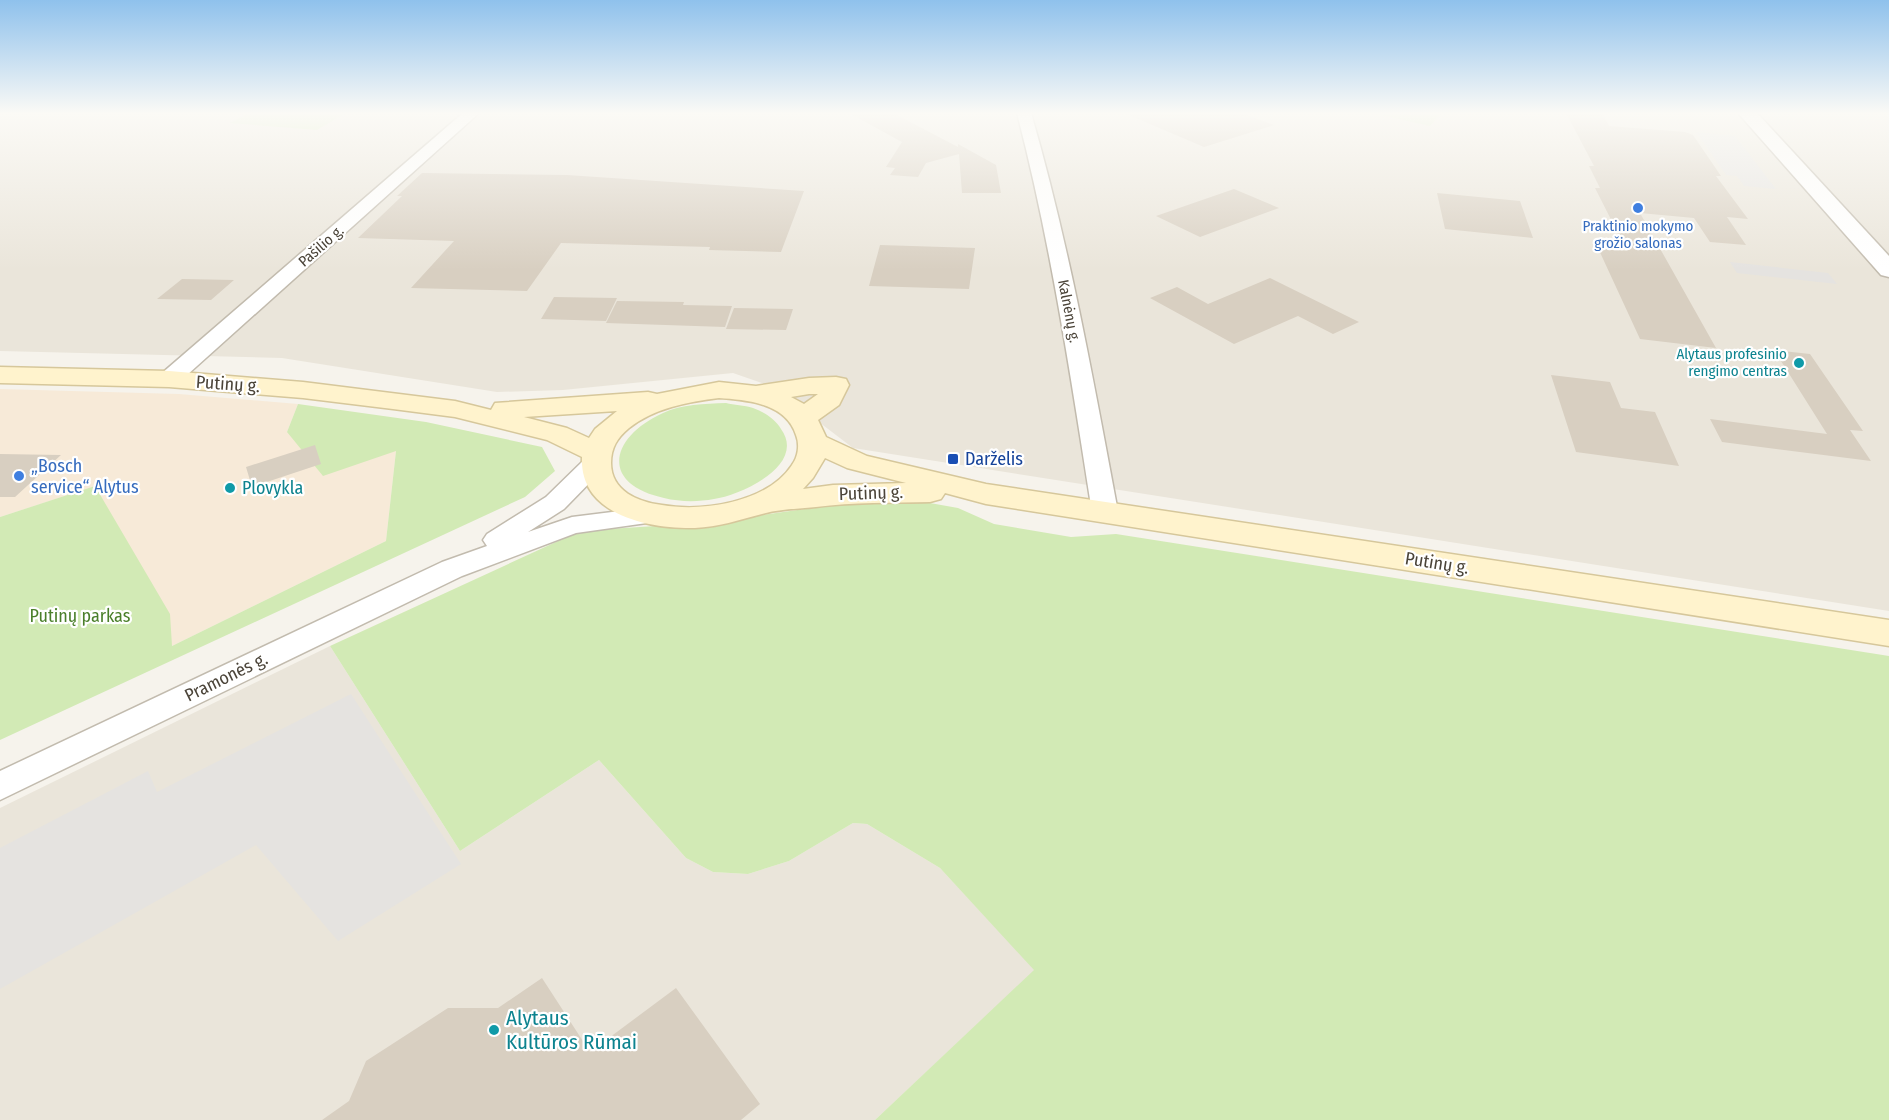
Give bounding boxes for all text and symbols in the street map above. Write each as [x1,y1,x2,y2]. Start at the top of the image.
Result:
marker: Praktinio mokymo grožio salonas [1631,201,1645,215]
place label: Praktinio mokymo grožio salonas [1583,217,1694,252]
street label: Pašilio g. [295,222,347,270]
street label: Kalnėnų g. [1054,278,1084,344]
place label: Alytaus profesinio rengimo centras [1676,345,1787,380]
marker: Alytaus profesinio rengimo centras [1792,356,1806,370]
street label: Putinų g. [195,371,261,397]
place label: Darželis [965,448,1023,470]
marker: Darželis [946,452,960,466]
place label: „Bosch service“ Alytus [31,455,139,498]
marker: „Bosch service“ Alytus [12,469,26,483]
place label: Plovykla [242,477,303,499]
marker: Plovykla [223,481,237,495]
street label: Putinų g. [839,481,904,505]
street label: Putinų g. [1404,547,1471,579]
park label: Putinų parkas [30,605,131,627]
street label: Pramonės g. [181,647,271,707]
place label: Alytaus Kultūros Rūmai [506,1005,637,1055]
marker: Alytaus Kultūros Rūmai [487,1023,501,1037]

